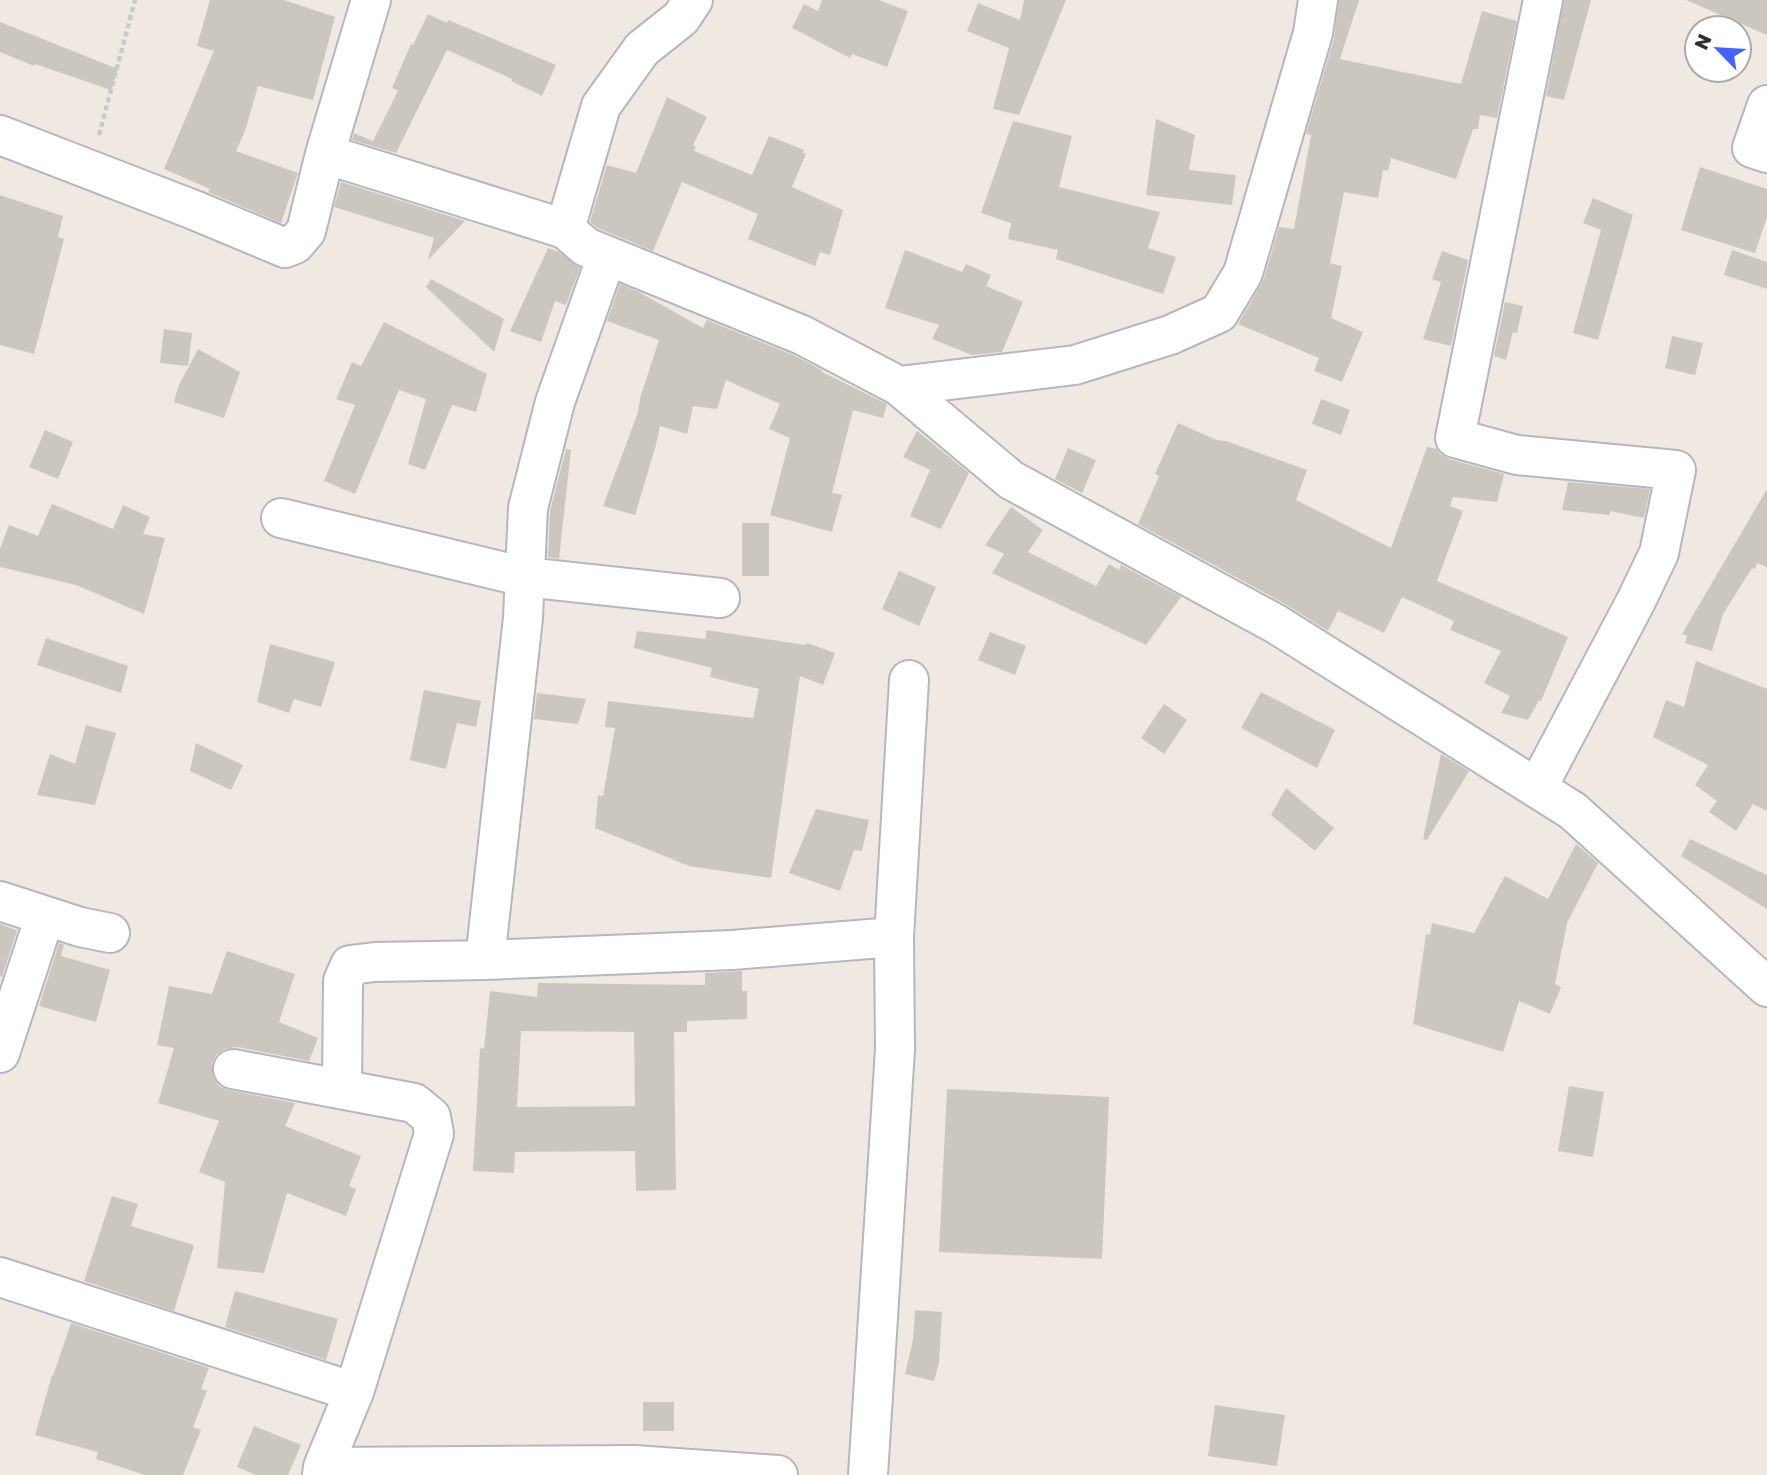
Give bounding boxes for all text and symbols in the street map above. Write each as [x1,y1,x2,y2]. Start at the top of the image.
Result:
north arrow [1683,14,1753,84]
text: N [1689,30,1716,53]

